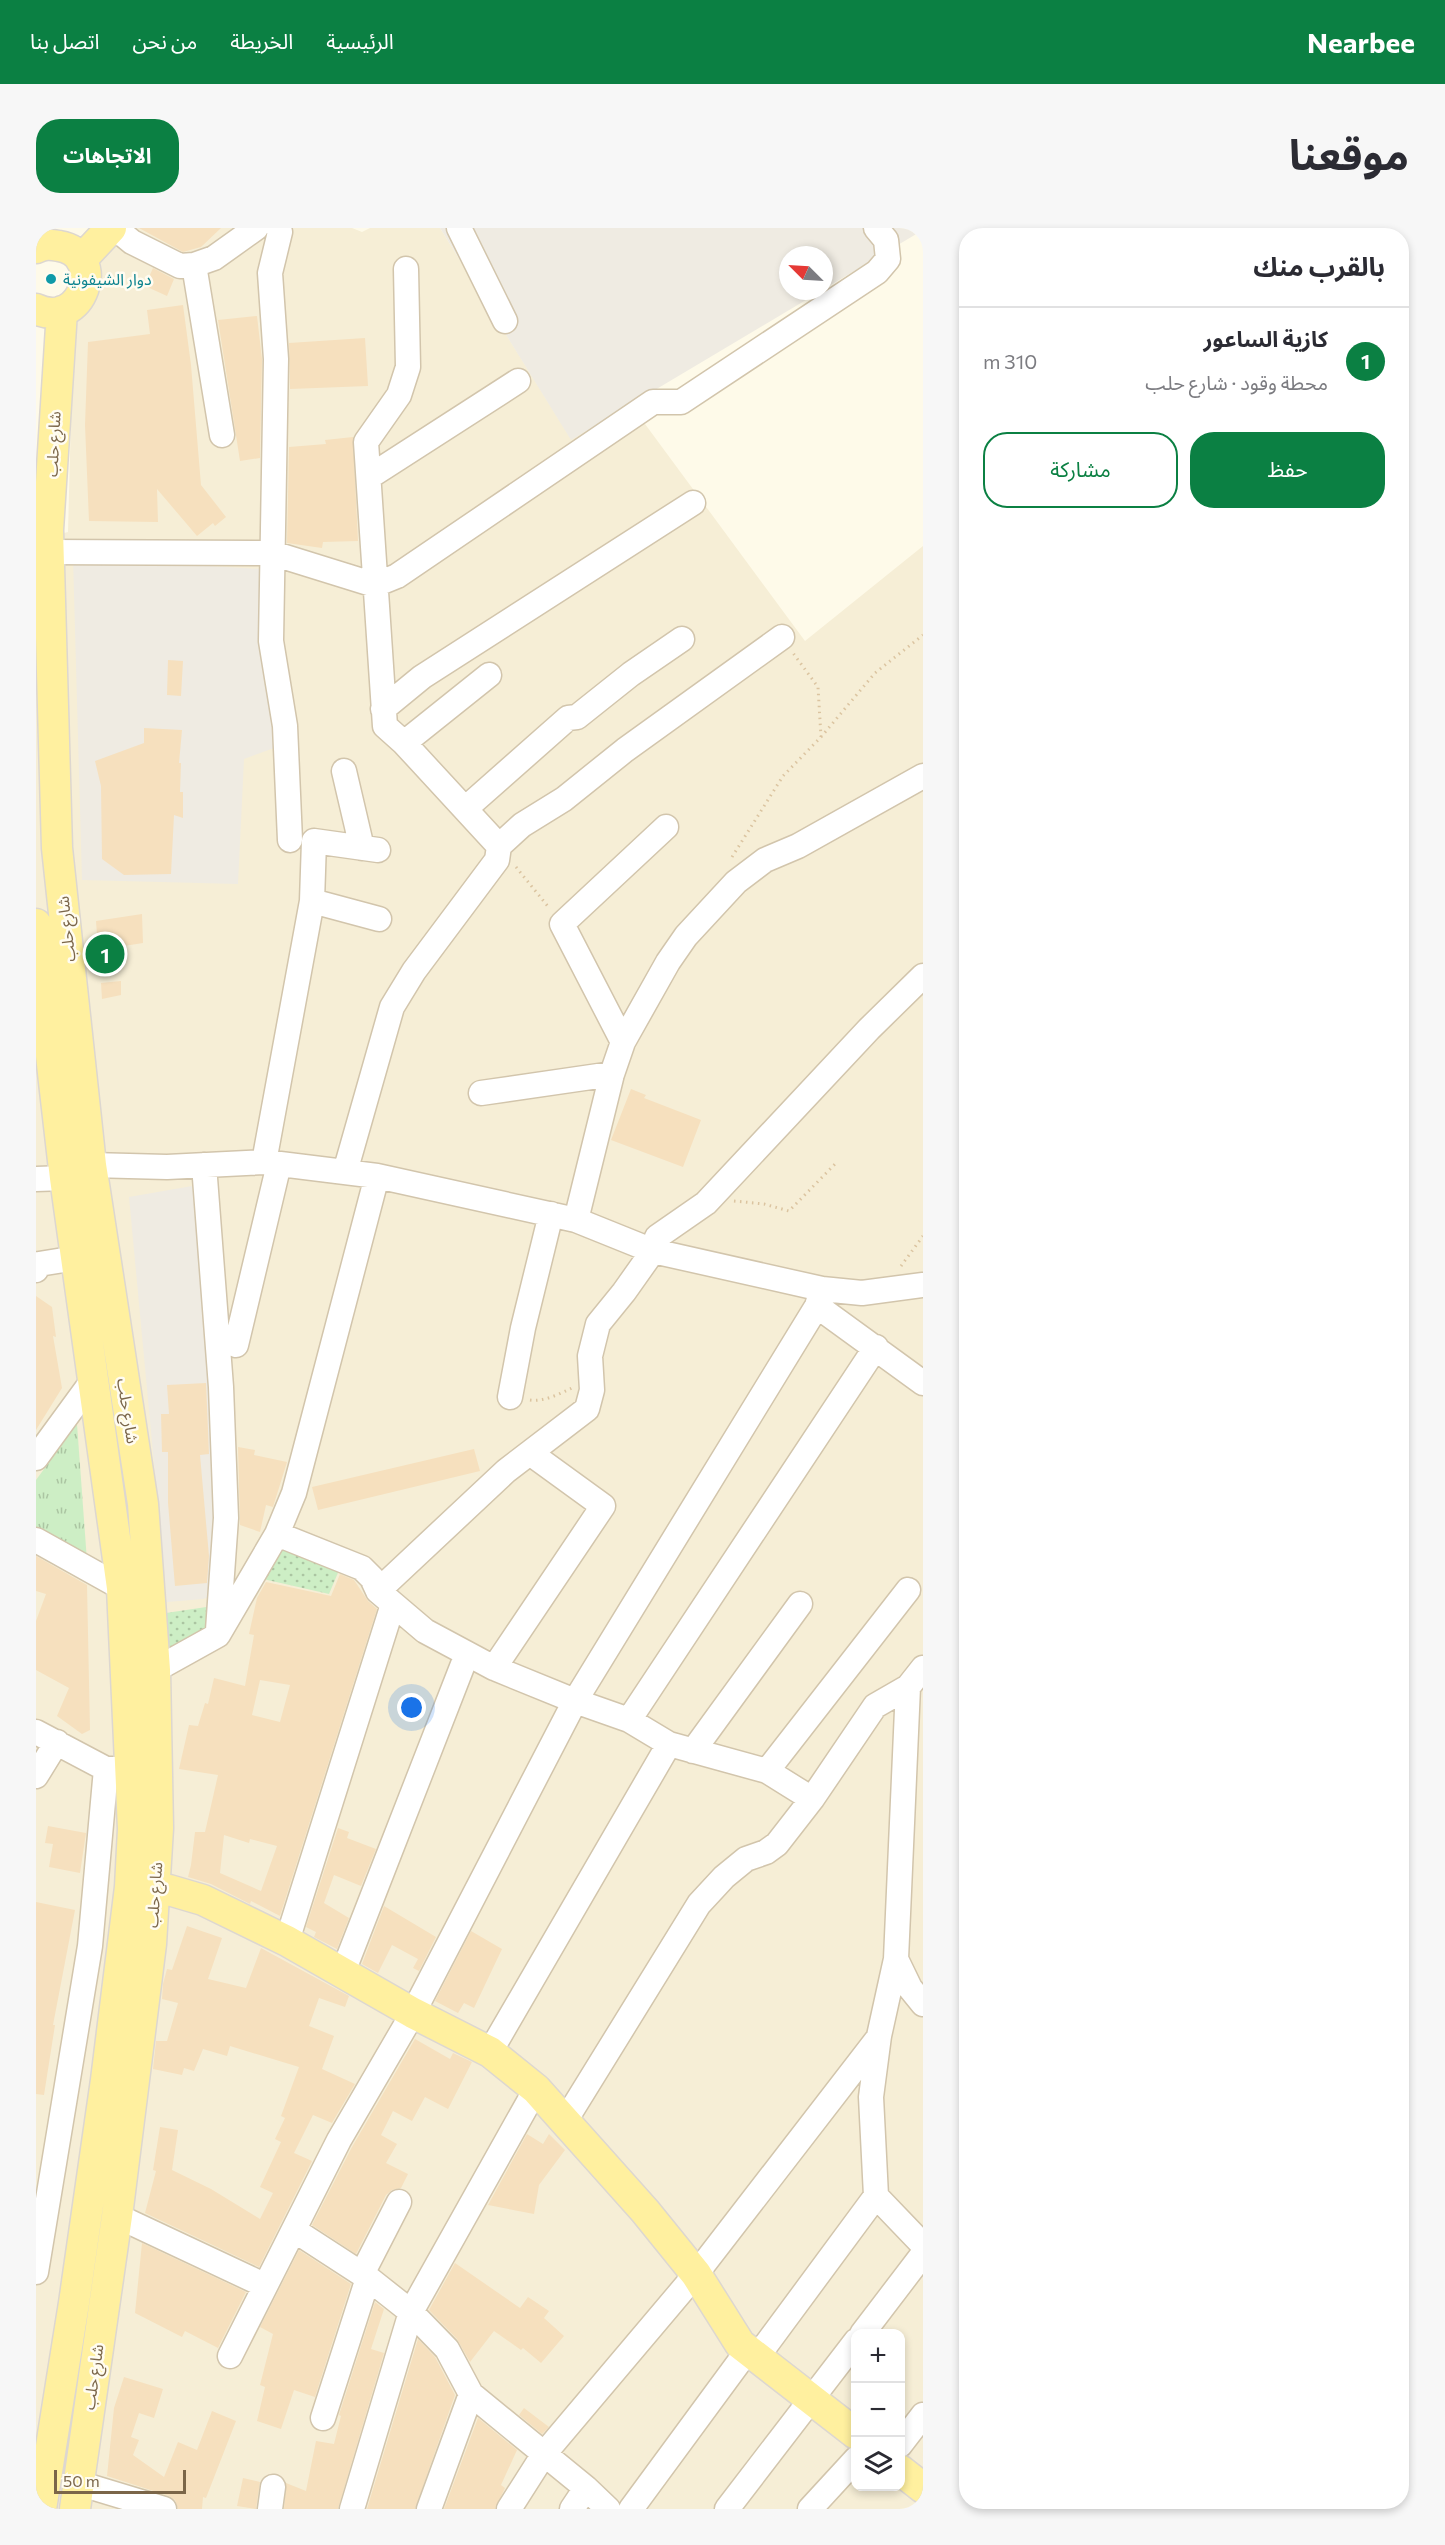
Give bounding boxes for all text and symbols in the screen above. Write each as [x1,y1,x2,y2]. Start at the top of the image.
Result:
text: Nearbee [1307,25,1415,59]
text: اتصل بنا [30,28,100,53]
text: من نحن [133,28,197,53]
text: الخريطة [230,28,293,53]
text: الرئيسية [326,28,394,53]
button: الاتجاهات [36,119,179,193]
text: موقعنا [1289,127,1409,179]
north arrow [779,246,833,300]
text: بالقرب منك [1253,250,1385,281]
place label: دوار الشيفونية [63,269,152,289]
marker: دوار الشيفونية [44,272,58,286]
text: كازية الساعور [1204,325,1328,352]
text: 310 m [983,349,1037,373]
text: 1 [1361,349,1370,373]
text: محطة وقود · شارع حلب [1145,370,1328,394]
street label: شارع حلب [41,411,68,478]
button: مشاركة [983,432,1178,508]
button: حفظ [1190,432,1385,508]
street label: شارع حلب [53,895,82,963]
pin: 1 [86,932,124,976]
street label: شارع حلب [110,1377,143,1446]
your location [397,1693,426,1722]
street label: شارع حلب [142,1861,169,1929]
map controls [851,2329,905,2491]
button: + [851,2329,905,2383]
street label: شارع حلب [79,2343,110,2411]
button: − [851,2383,905,2437]
button: layers [851,2437,905,2491]
scale bar [54,2467,186,2494]
text: 50 m [63,2471,100,2490]

